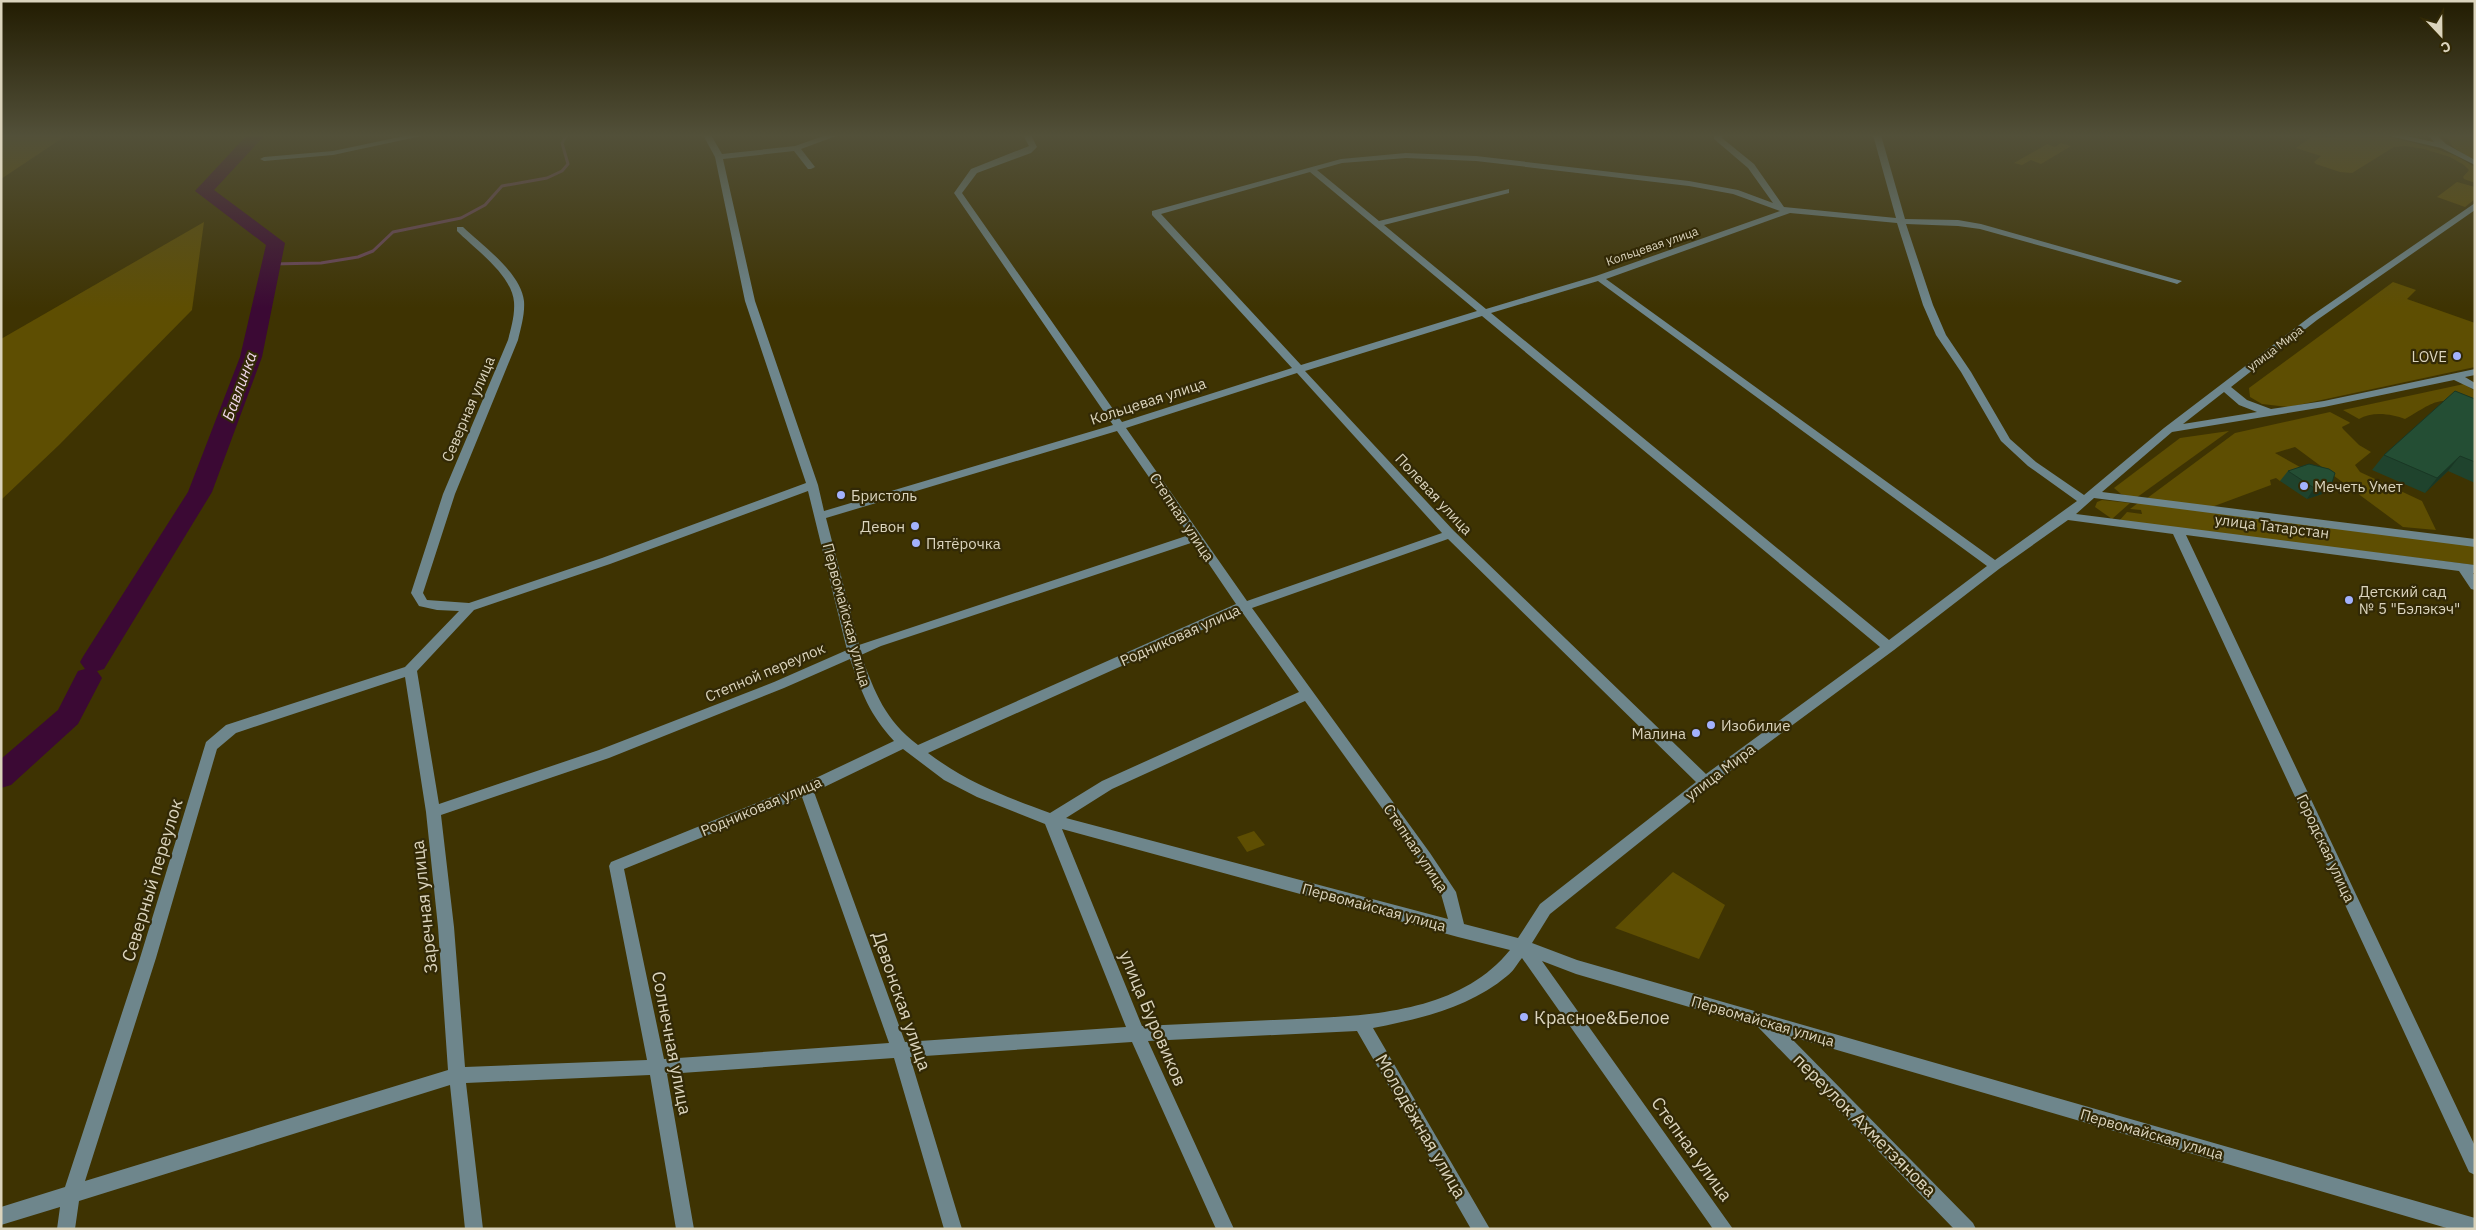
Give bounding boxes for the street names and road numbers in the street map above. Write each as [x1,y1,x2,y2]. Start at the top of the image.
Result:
street label: Кольцевая улица [1604,223,1701,269]
street label: улица Мира [2244,322,2306,374]
street label: Северная улица [437,353,499,465]
street label: Кольцевая улица [1088,373,1208,429]
street label: Полевая улица [1391,449,1477,539]
street label: Степная улица [1145,469,1219,565]
street label: улица Татарстан [2214,510,2330,542]
street label: Первомайская улица [819,541,875,689]
street label: Родниковая улица [1117,600,1243,670]
street label: Степной переулок [702,638,828,706]
street label: улица Мира [1681,739,1759,805]
street label: Родниковая улица [698,772,824,840]
street label: Городская улица [2293,791,2359,905]
street label: Северный переулок [116,796,188,964]
street label: Степная улица [1379,800,1453,896]
street label: Заречная улица [406,839,442,975]
street label: Первомайская улица [1300,879,1448,935]
street label: Девонская улица [867,928,937,1074]
street label: улица Буровиков [1114,947,1192,1089]
street label: Солнечная улица [647,969,697,1117]
street label: Первомайская улица [1689,991,1837,1051]
street label: переулок Ахметзянова [1788,1048,1942,1202]
street label: Молодёжная улица [1370,1050,1472,1203]
street label: Степная улица [1646,1092,1738,1206]
street label: Первомайская улица [2078,1104,2226,1164]

